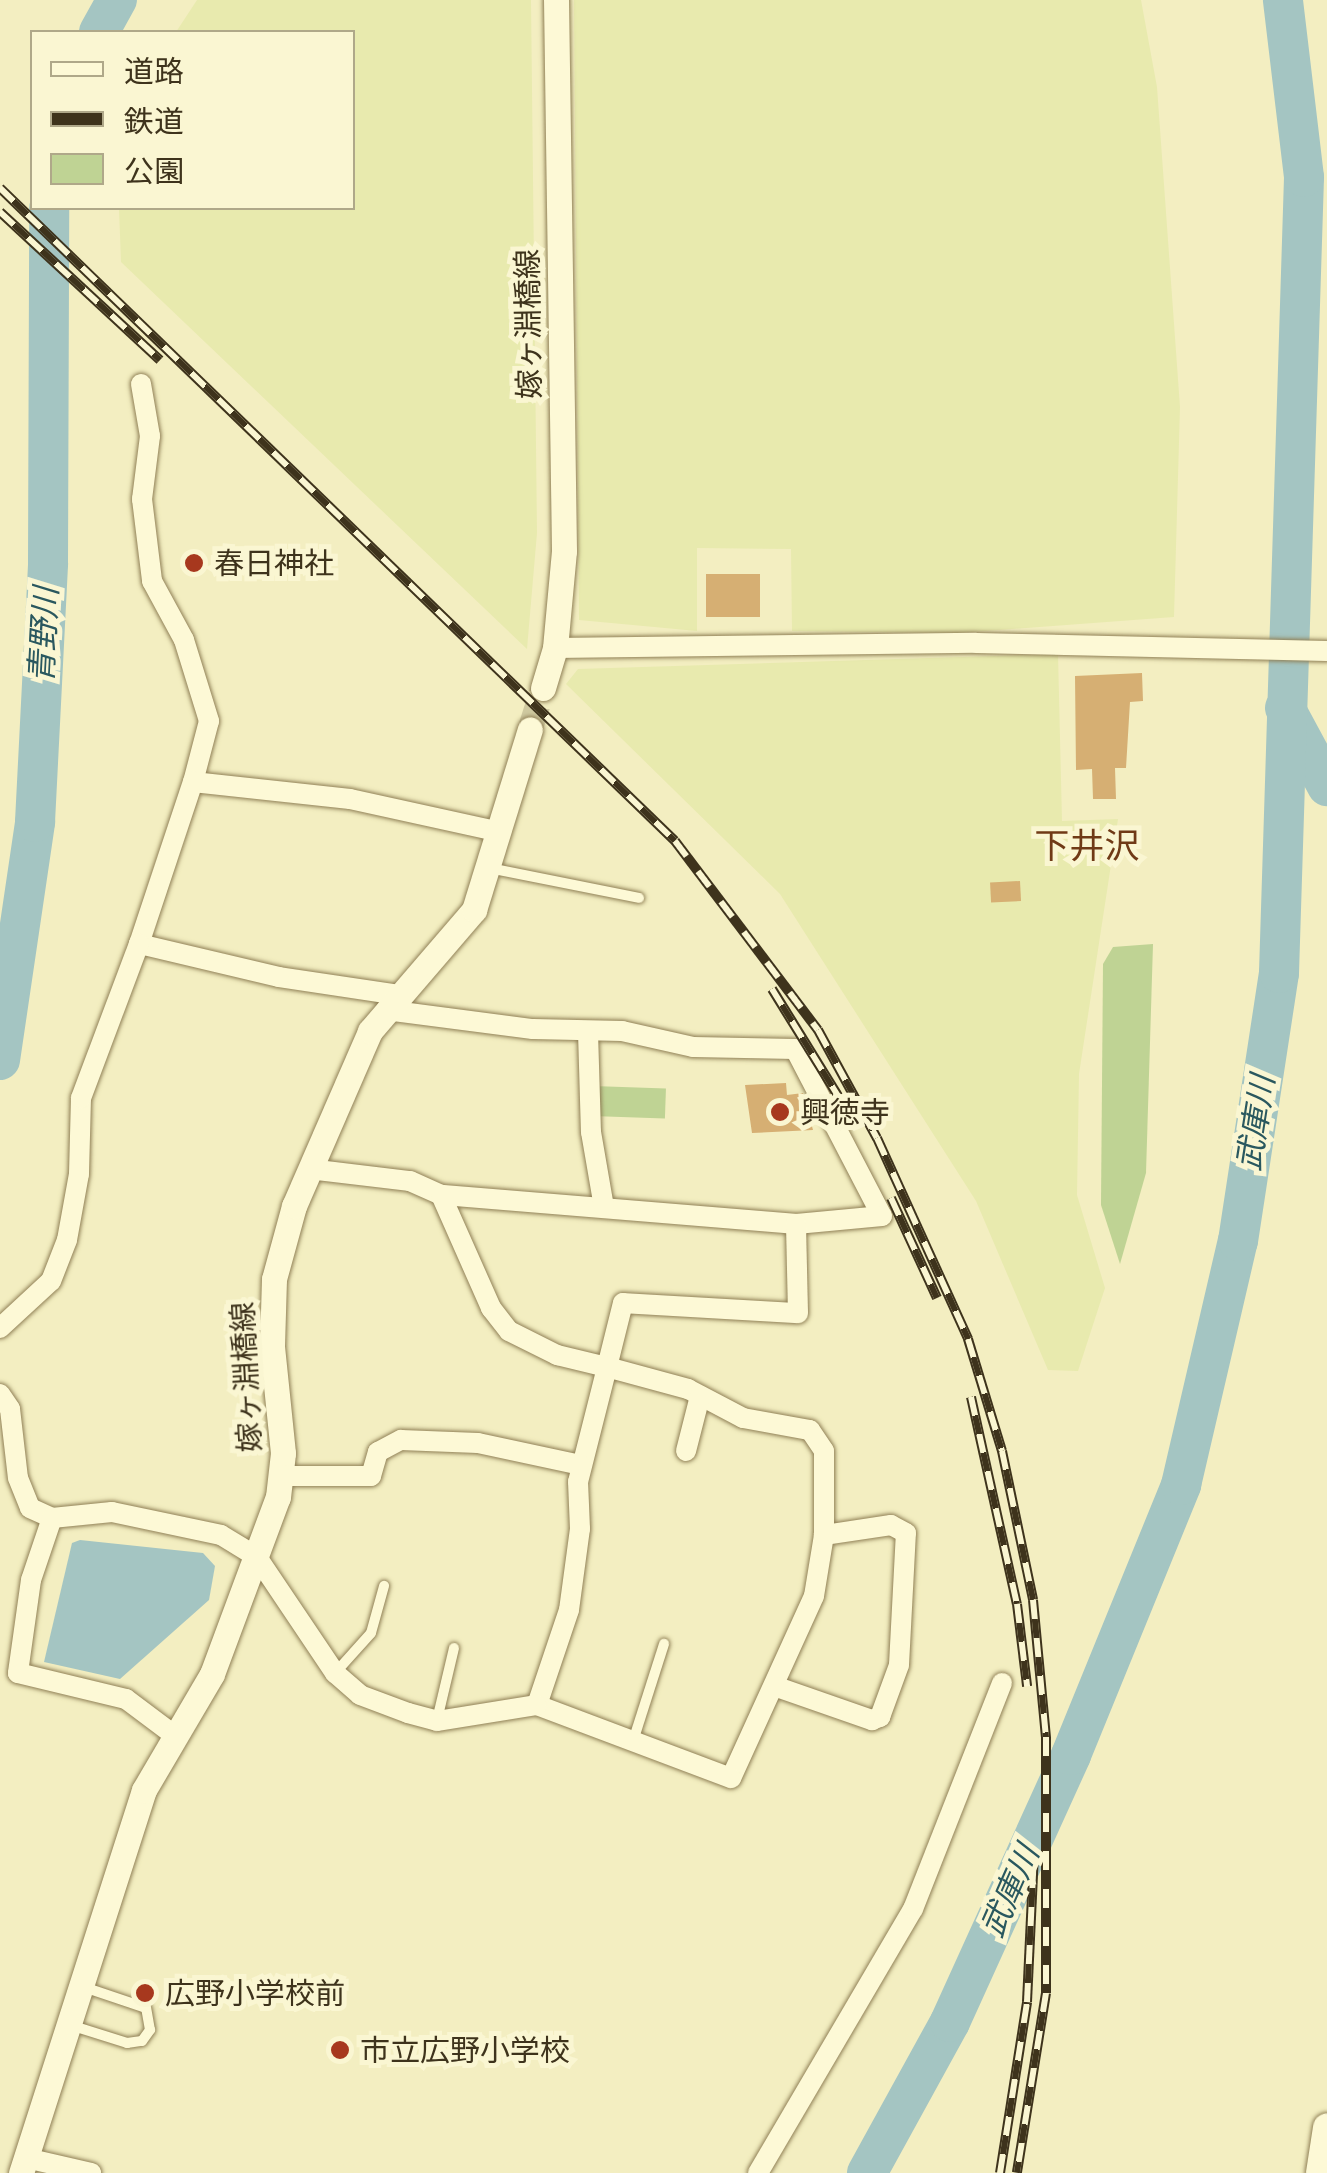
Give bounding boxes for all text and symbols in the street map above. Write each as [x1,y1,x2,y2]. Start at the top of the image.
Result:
legend [30,30,355,210]
text: 道路 [124,52,184,90]
text: 鉄道 [124,102,184,140]
text: 公園 [124,152,184,190]
street label: 嫁ヶ淵橋線 [509,249,547,399]
place label: 春日神社 [214,545,334,581]
marker: 春日神社 [183,552,205,574]
water label: 青野川 [22,586,66,684]
district label: 下井沢 [1035,825,1139,867]
water label: 武庫川 [1230,1073,1282,1173]
place label: 興徳寺 [800,1094,890,1130]
marker: 興徳寺 [769,1101,791,1123]
street label: 嫁ヶ淵橋線 [224,1301,268,1453]
water label: 武庫川 [973,1839,1047,1943]
place label: 広野小学校前 [165,1975,345,2011]
marker: 広野小学校前 [134,1982,156,2004]
place label: 市立広野小学校 [360,2032,570,2068]
marker: 市立広野小学校 [329,2039,351,2061]

